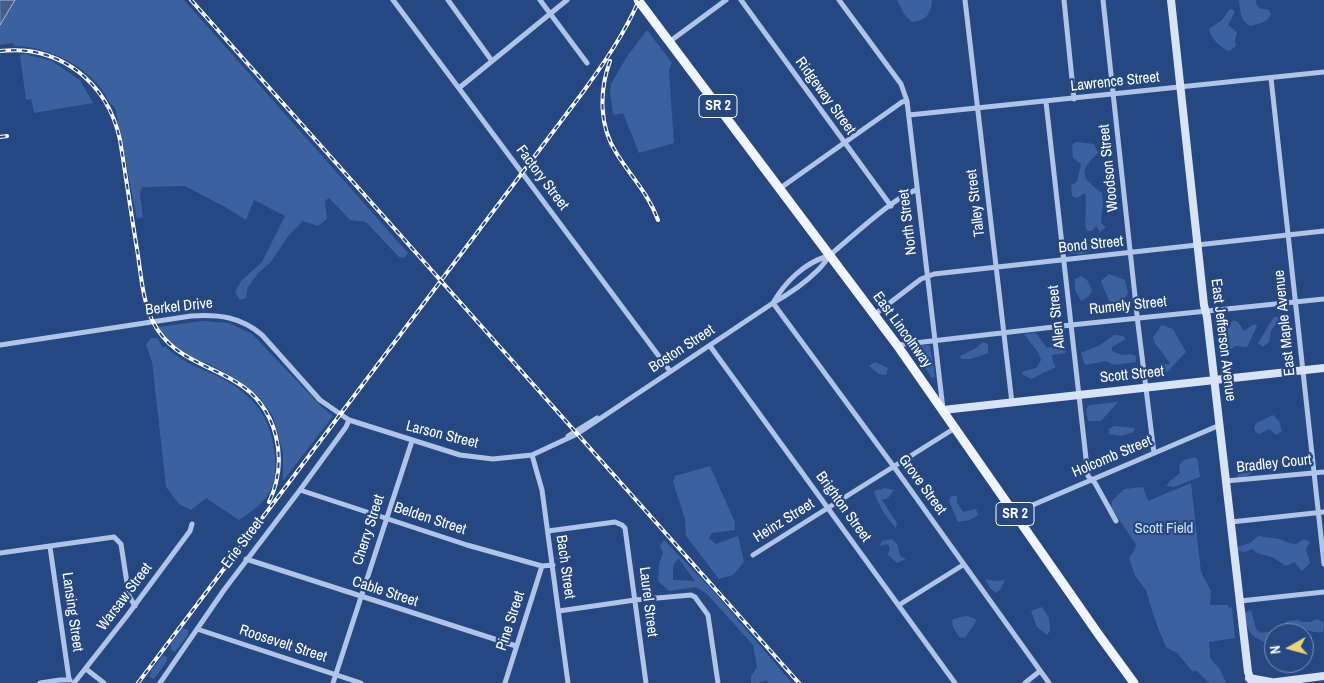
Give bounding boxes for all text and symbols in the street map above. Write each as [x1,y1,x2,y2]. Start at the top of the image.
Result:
street label: Ridgeway Street [791,54,859,138]
street label: Lawrence Street [1070,68,1160,96]
road number: SR 2 [699,94,737,118]
street label: Woodson Street [1095,123,1123,213]
street label: Factory Street [512,142,572,214]
street label: Talley Street [963,168,989,238]
street label: North Street [895,188,921,256]
street label: Bond Street [1058,233,1124,257]
street label: East Maple Avenue [1270,269,1300,377]
street label: East Jefferson Avenue [1207,278,1239,402]
street label: Allen Street [1045,284,1069,350]
street label: East Lincolnway [868,288,936,372]
street label: Rumely Street [1088,293,1168,319]
street label: Berkel Drive [144,295,214,319]
street label: Boston Street [646,321,718,377]
street label: Scott Street [1099,363,1165,387]
street label: Larson Street [404,417,480,453]
street label: Holcomb Street [1069,432,1155,482]
street label: Bradley Court [1236,451,1312,477]
street label: Grove Street [894,452,950,518]
street label: Brighton Street [811,468,875,546]
street label: Cherry Street [349,492,389,568]
street label: Heinz Street [750,495,818,547]
street label: Belden Street [392,499,468,539]
road number: SR 2 [996,502,1034,526]
street label: Erie Street [218,514,268,572]
park label: Scott Field [1135,520,1193,538]
street label: Bach Street [552,534,578,600]
street label: Warsaw Street [94,560,156,634]
street label: Laurel Street [635,566,661,638]
street label: Lansing Street [58,571,86,653]
street label: Cable Street [350,573,420,611]
street label: Pine Street [493,589,529,653]
street label: Roosevelt Street [237,621,329,667]
north arrow [1264,623,1314,673]
text: N [1266,644,1285,655]

